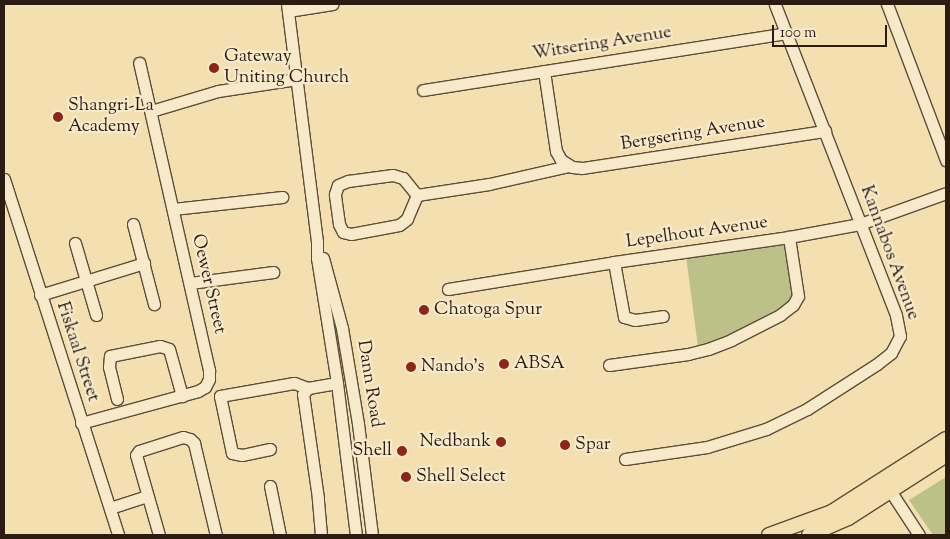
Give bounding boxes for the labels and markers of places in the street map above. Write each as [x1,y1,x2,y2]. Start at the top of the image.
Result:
place label: Gateway Uniting Church [224,47,349,90]
marker: Gateway Uniting Church [208,62,220,74]
place label: Shangri-La Academy [68,96,154,138]
marker: Shangri-La Academy [52,111,64,123]
place label: Chatoga Spur [434,299,542,321]
marker: Chatoga Spur [418,304,430,316]
place label: ABSA [514,353,565,375]
place label: Nando's [421,356,485,378]
marker: ABSA [498,358,510,370]
marker: Nando's [405,361,417,373]
place label: Nedbank [420,431,491,453]
place label: Spar [575,434,611,456]
marker: Nedbank [495,436,507,448]
marker: Spar [559,439,571,451]
place label: Shell [353,440,392,462]
marker: Shell [396,445,408,457]
place label: Shell Select [416,466,506,488]
marker: Shell Select [400,471,412,483]

